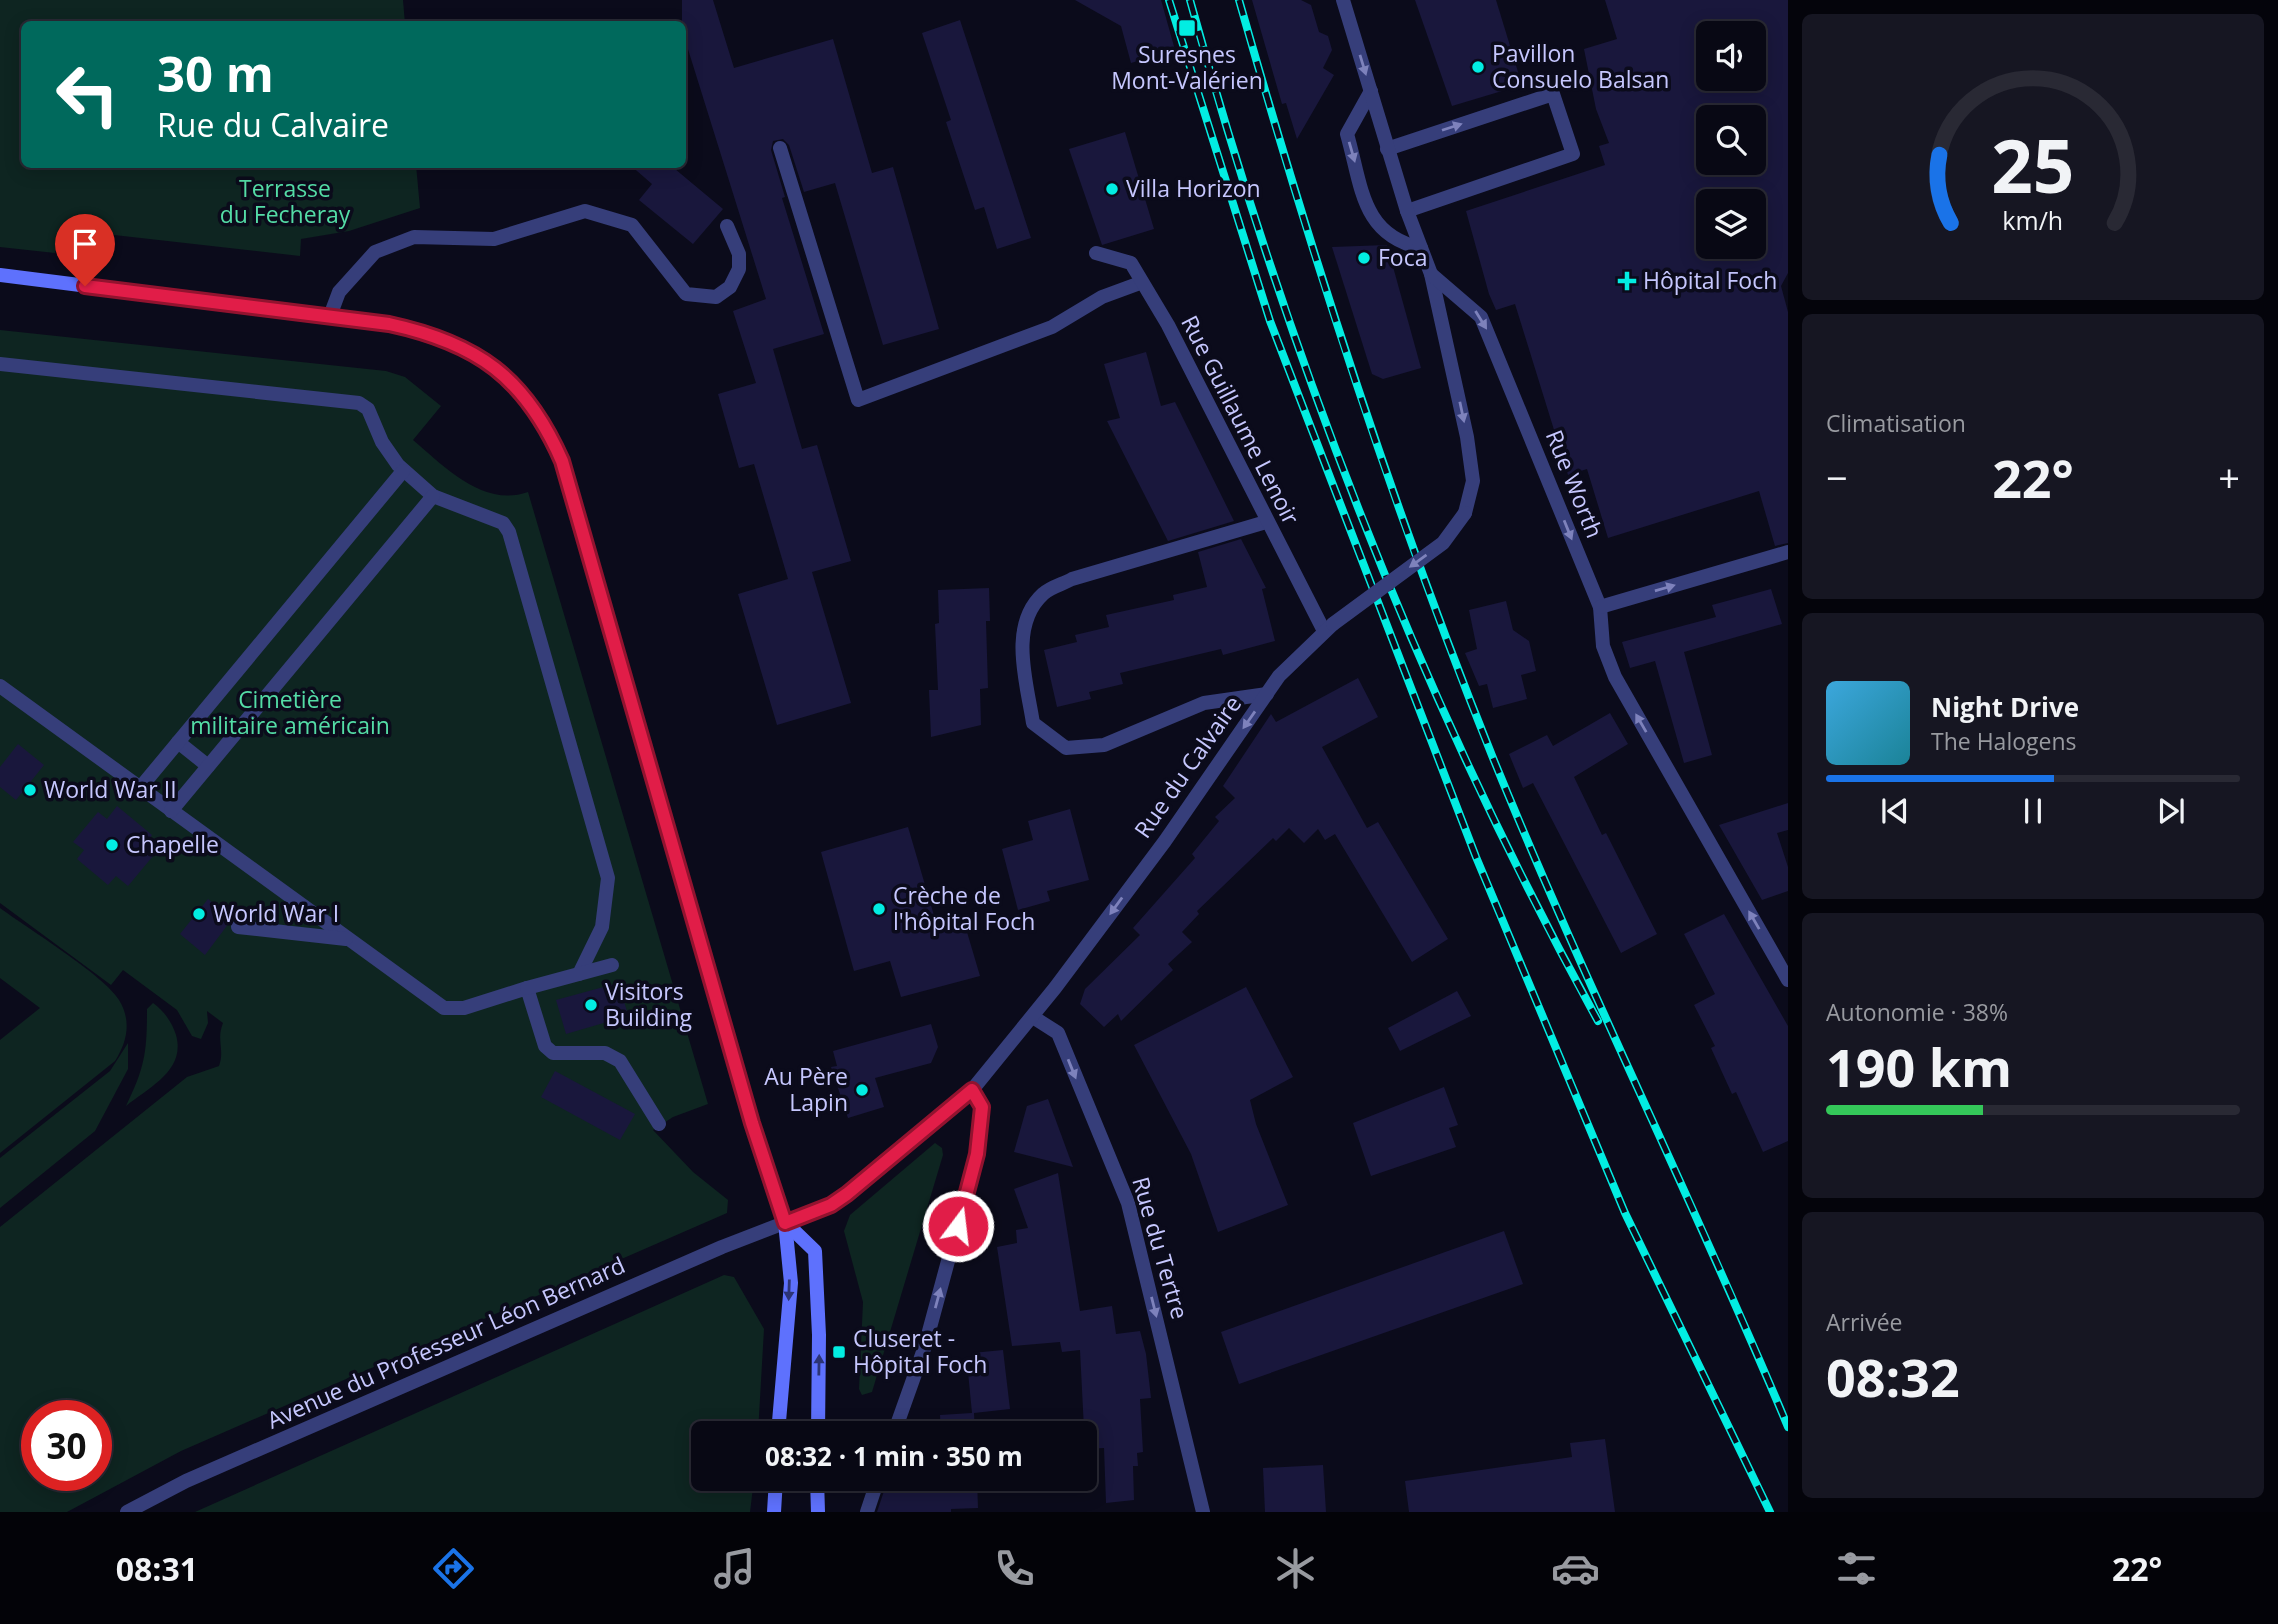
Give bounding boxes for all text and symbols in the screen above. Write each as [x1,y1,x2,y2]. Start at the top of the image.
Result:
marker: Suresnes Mont-Valérien [1177,18,1197,38]
map controls [1696,21,1766,259]
button: sound [1696,21,1766,91]
place label: Pavillon Consuelo Balsan [1492,37,1669,95]
place label: Suresnes Mont-Valérien [1111,38,1263,96]
text: 30 m [157,40,274,106]
icon: left [42,49,133,140]
one-way arrow [1358,55,1368,76]
marker: Pavillon Consuelo Balsan [1470,59,1486,75]
text: Rue du Calvaire [157,103,389,146]
button: search [1696,105,1766,175]
text: 25 [1991,115,2075,214]
one-way arrow [1441,121,1462,132]
one-way arrow [1347,142,1358,164]
park label: Terrasse du Fecheray [220,172,351,230]
place label: Villa Horizon [1126,172,1261,204]
marker: Villa Horizon [1104,181,1120,197]
button: layers [1696,189,1766,259]
text: km/h [2003,203,2063,237]
pin [55,214,115,286]
icon: arrive [66,225,104,263]
place label: Foca [1378,241,1428,273]
marker: Foca [1356,250,1372,266]
place label: Hôpital Foch [1643,264,1777,296]
marker: Hôpital Foch [1617,271,1637,291]
street label: Rue Guillaume Lenoir [1174,310,1308,530]
one-way arrow [1474,310,1487,330]
one-way arrow [1456,401,1467,423]
text: Climatisation [1826,407,1966,439]
street label: Rue Worth [1539,425,1611,542]
text: 22° [1992,442,2074,513]
text: − [1826,451,1848,503]
text: + [2218,451,2240,503]
one-way arrow [1563,519,1574,540]
one-way arrow [1409,554,1427,568]
one-way arrow [1655,582,1676,592]
park label: Cimetière militaire américain [190,683,390,741]
street label: Rue du Calvaire [1126,689,1248,844]
text: Night Drive [1931,689,2079,725]
one-way arrow [1242,711,1256,729]
one-way arrow [1635,713,1647,733]
text: The Halogens [1931,725,2077,757]
place label: World War II [44,773,177,805]
marker: World War II [22,782,38,798]
icon: previous [1876,792,1914,830]
icon: pause [2014,792,2052,830]
icon: next [2152,792,2190,830]
place label: Chapelle [126,828,219,860]
marker: Chapelle [104,837,120,853]
place label: Crèche de l'hôpital Foch [893,879,1035,937]
one-way arrow [1109,896,1124,914]
place label: World War I [213,897,339,929]
marker: Crèche de l'hôpital Foch [871,901,887,917]
marker: World War I [191,906,207,922]
one-way arrow [1748,911,1760,930]
place label: Visitors Building [605,975,693,1033]
text: Autonomie · 38% [1826,996,2008,1028]
marker: Visitors Building [583,997,599,1013]
text: 190 km [1826,1031,2012,1102]
one-way arrow [1067,1059,1078,1080]
place label: Au Père Lapin [764,1060,848,1118]
marker: Au Père Lapin [854,1082,870,1098]
street label: Rue du Tertre [1125,1173,1197,1323]
position arrow [921,1189,995,1263]
street label: Avenue du Professeur Léon Bernard [262,1248,630,1436]
one-way arrow [784,1280,795,1302]
one-way arrow [933,1287,944,1309]
one-way arrow [1149,1296,1160,1318]
text: Arrivée [1826,1306,1902,1338]
place label: Cluseret - Hôpital Foch [853,1322,987,1380]
text: 08:32 [1826,1341,1960,1412]
marker: Cluseret - Hôpital Foch [831,1344,847,1360]
one-way arrow [813,1354,825,1376]
speed limit sign: 30 [21,1400,112,1491]
text: 08:32 · 1 min · 350 m [765,1438,1023,1474]
icon: directions [429,1544,478,1593]
icon: music [710,1544,759,1593]
icon: phone [990,1544,1039,1593]
icon: climate [1271,1544,1320,1593]
icon: car [1551,1544,1600,1593]
icon: filters [1832,1544,1881,1593]
text: 08:31 [116,1547,198,1590]
text: 22° [2112,1547,2162,1590]

